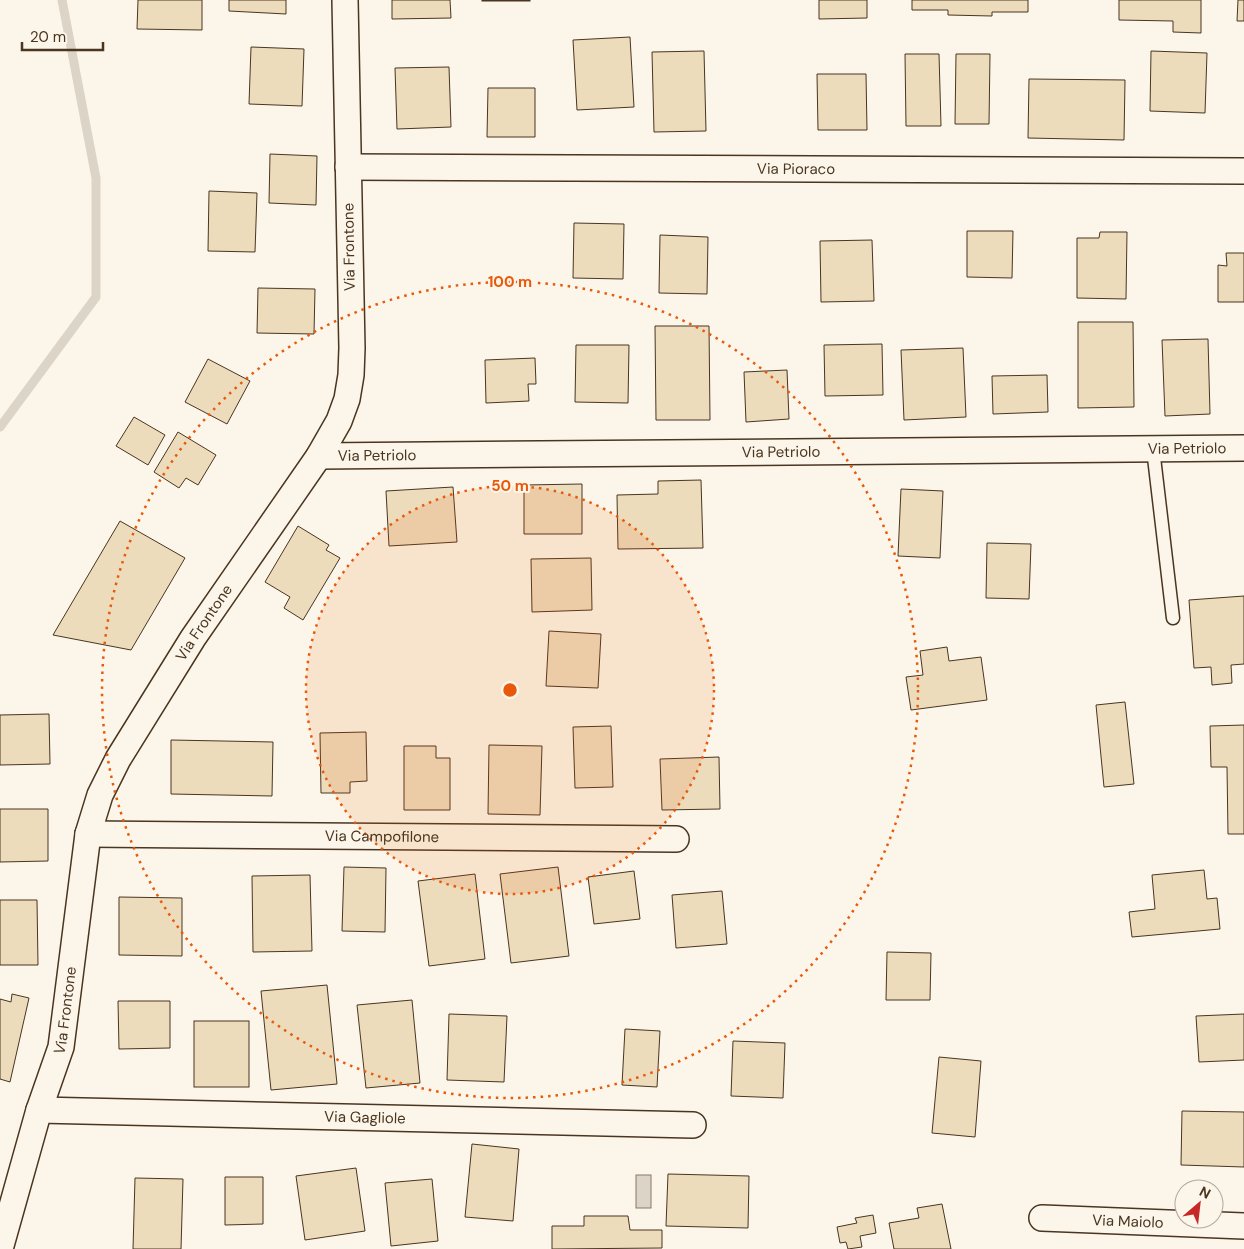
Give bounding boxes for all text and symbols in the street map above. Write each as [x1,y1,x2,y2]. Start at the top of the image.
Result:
scale bar [22,20,104,52]
text: 20 m [30,27,66,47]
street label: Via Pioraco [757,159,835,179]
street label: Via Frontone [338,203,360,291]
text: 100 m [488,272,532,292]
street label: Via Petriolo [1148,438,1226,459]
street label: Via Petriolo [742,442,820,462]
street label: Via Petriolo [338,445,416,466]
text: 50 m [491,476,529,496]
street label: Via Frontone [171,581,237,665]
centre of rings [501,681,519,699]
street label: Via Campofilone [325,826,439,847]
street label: Via Frontone [49,965,81,1057]
street label: Via Gagliole [324,1107,406,1128]
north arrow [1174,1179,1224,1229]
text: N [1196,1182,1214,1203]
street label: Via Maiolo [1092,1210,1164,1233]

